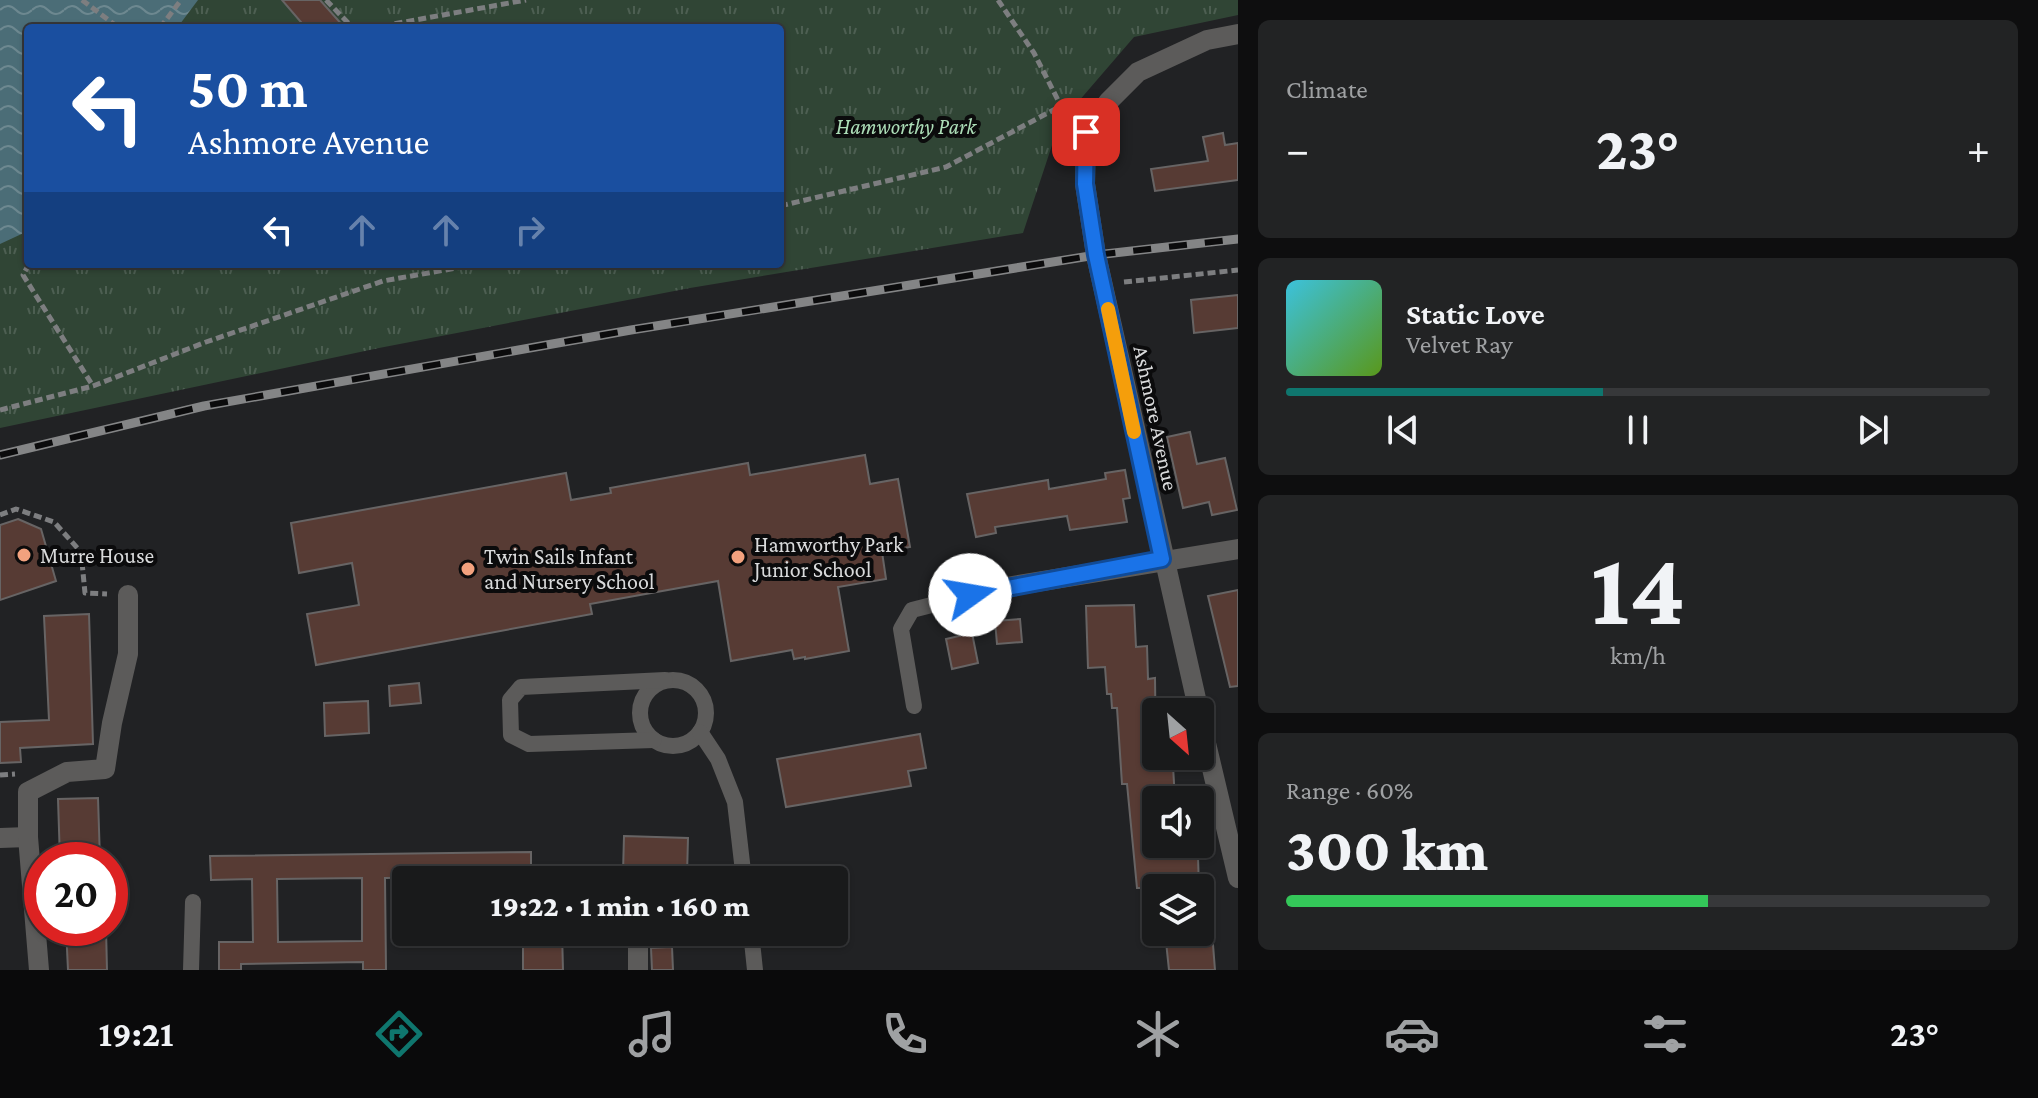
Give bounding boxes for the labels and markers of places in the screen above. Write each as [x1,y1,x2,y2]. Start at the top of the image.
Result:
pin [1052,98,1120,166]
place label: Hamworthy Park Junior School [752,532,904,582]
place label: Murre House [40,543,154,568]
place label: Twin Sails Infant and Nursery School [484,544,655,594]
marker: Murre House [15,546,33,564]
marker: Hamworthy Park Junior School [729,548,747,566]
marker: Twin Sails Infant and Nursery School [459,560,477,578]

